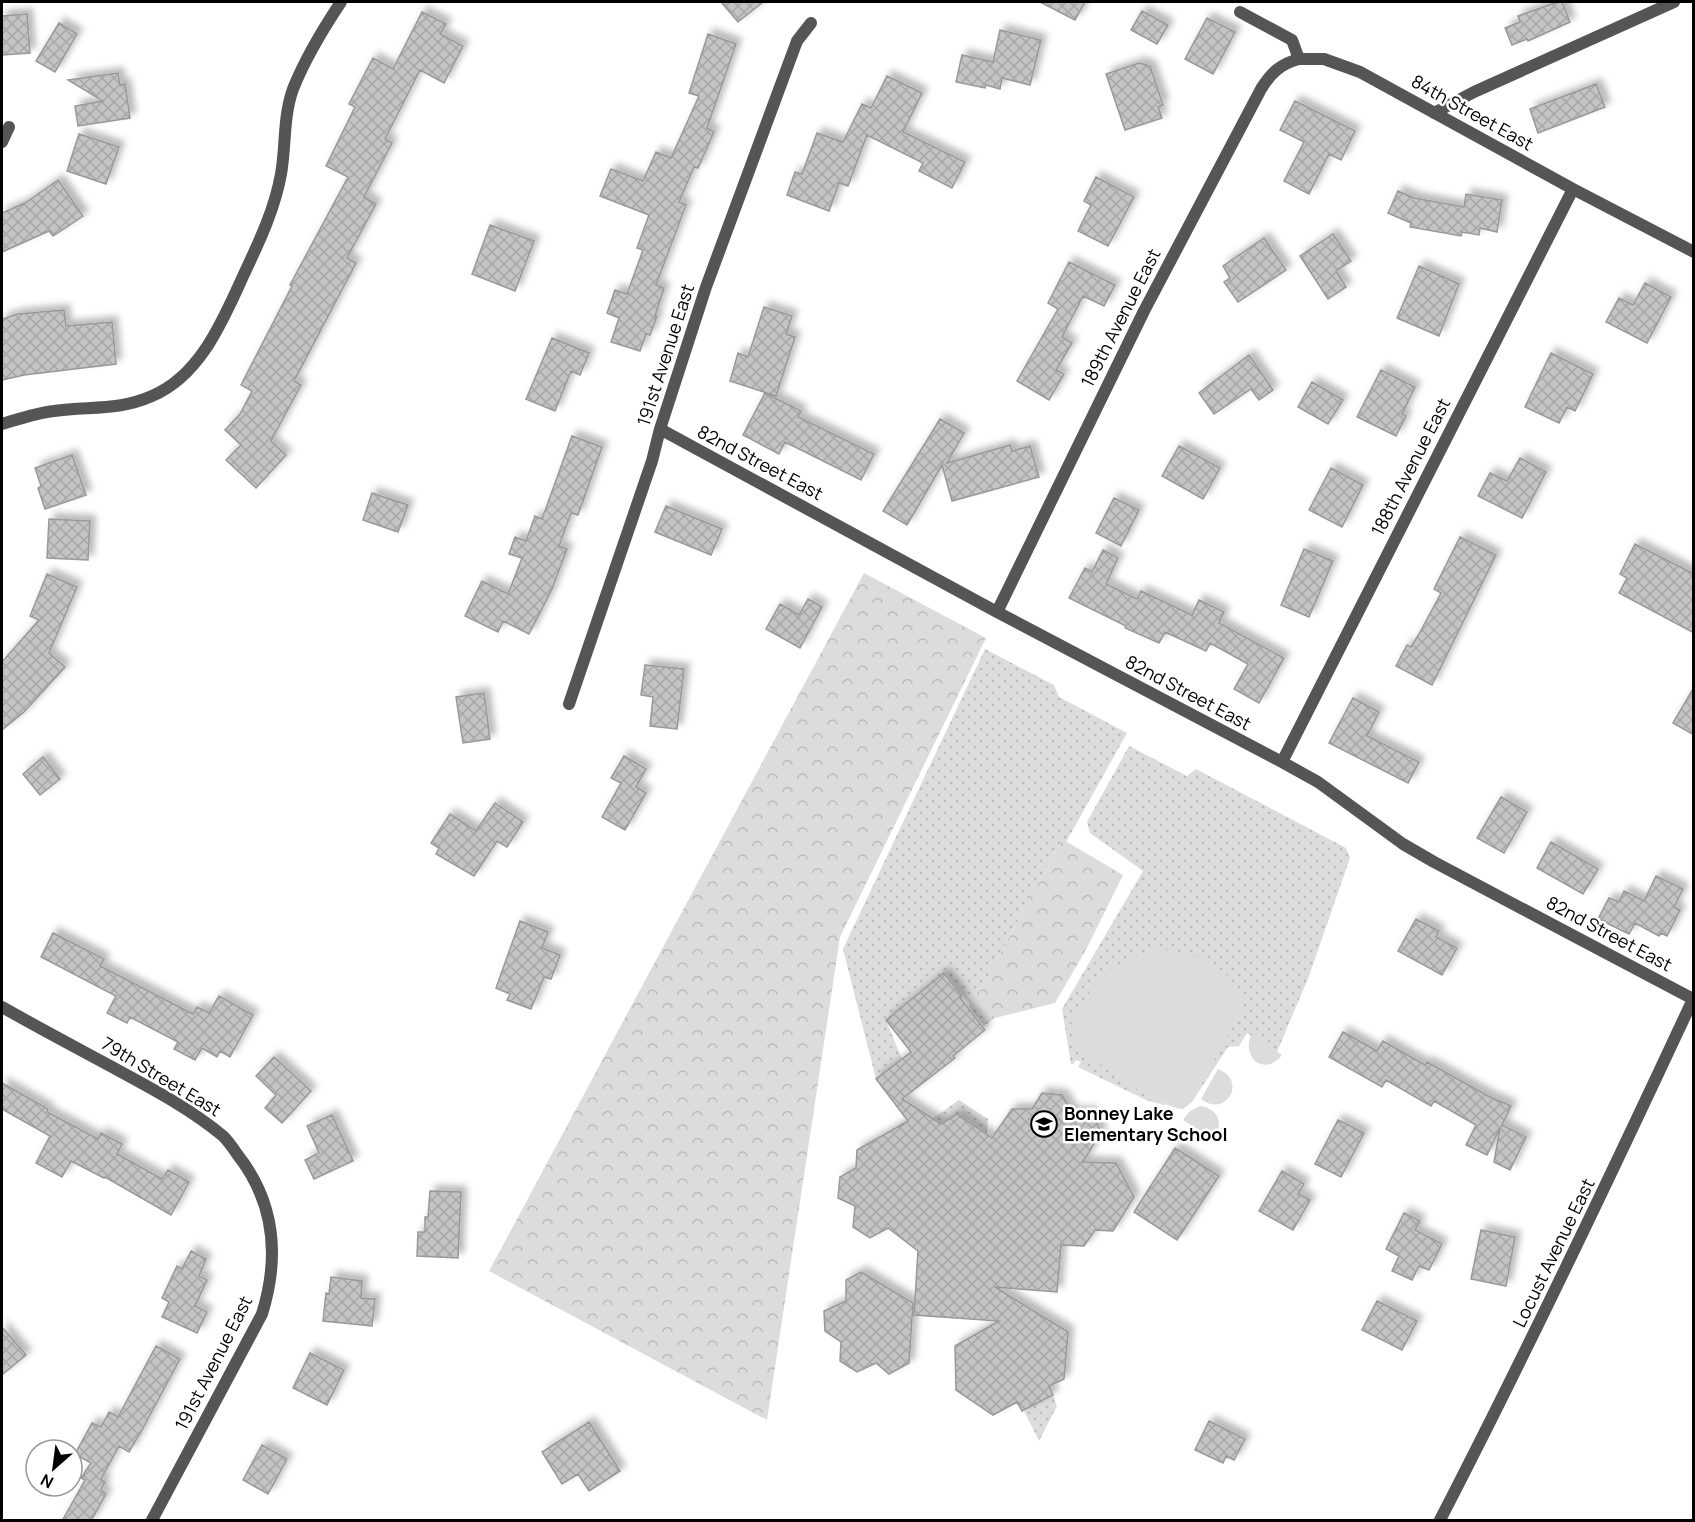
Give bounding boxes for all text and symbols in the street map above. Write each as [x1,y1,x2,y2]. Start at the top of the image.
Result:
street label: 84th Street East [1407,69,1538,156]
street label: 189th Avenue East [1075,244,1165,391]
street label: 191st Avenue East [631,281,699,429]
street label: 188th Avenue East [1365,394,1455,540]
street label: 82nd Street East [693,419,827,505]
street label: 82nd Street East [1121,649,1255,735]
street label: 82nd Street East [1542,890,1676,976]
street label: 79th Street East [97,1031,226,1121]
place label: Bonney Lake Elementary School [1064,1101,1227,1146]
school or university icon: Bonney Lake Elementary School [1029,1109,1059,1139]
street label: Locust Avenue East [1507,1174,1600,1331]
street label: 191st Avenue East [169,1291,257,1434]
north arrow [24,1438,84,1498]
text: N [37,1469,57,1494]

